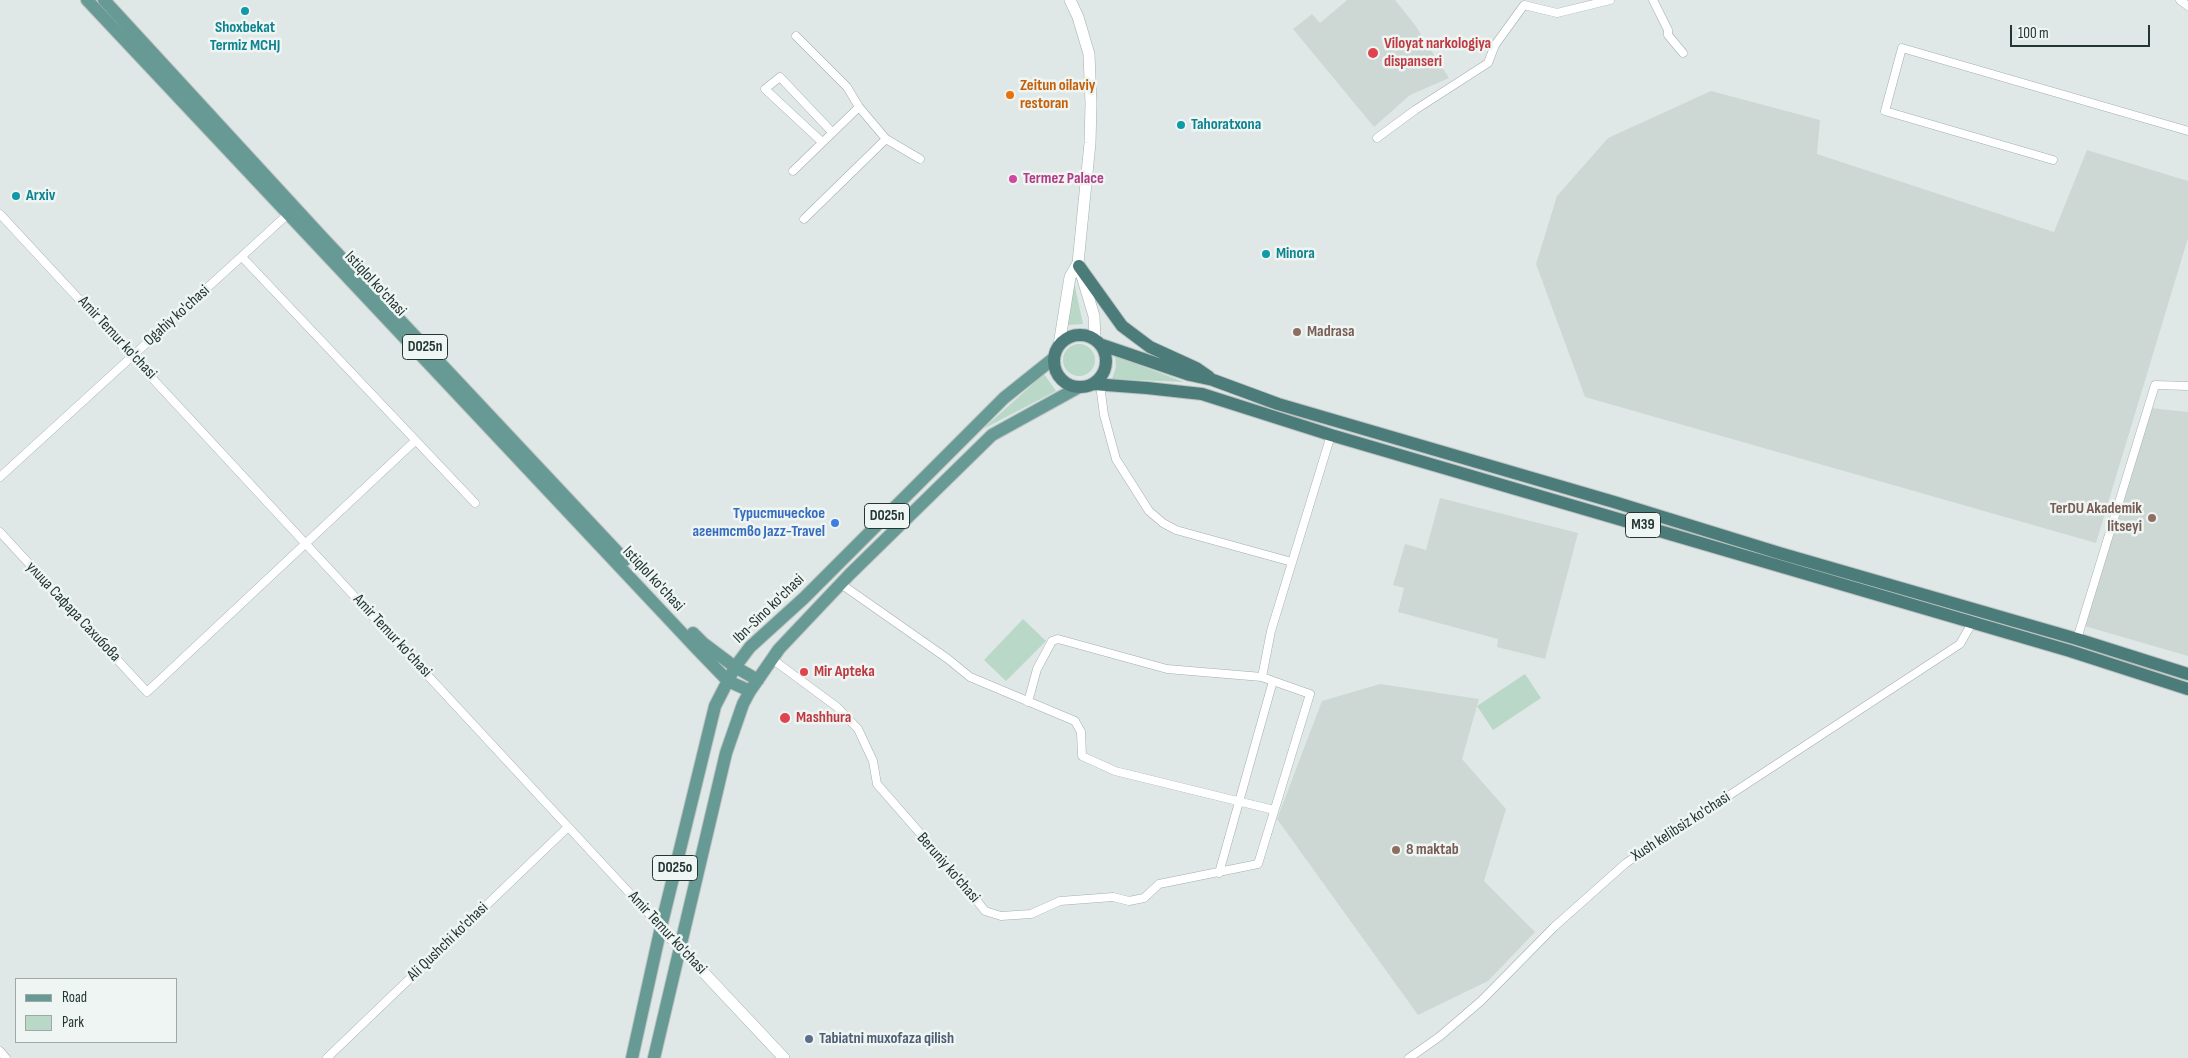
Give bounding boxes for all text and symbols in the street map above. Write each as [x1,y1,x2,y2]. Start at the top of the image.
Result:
marker: Shoxbekat Termiz MCHJ [239,5,251,17]
scale bar [2013,15,2153,47]
place label: Shoxbekat Termiz MCHJ [210,18,280,56]
text: 100 m [2018,24,2049,43]
place label: Viloyat narkologiya dispanseri [1384,34,1491,72]
marker: Viloyat narkologiya dispanseri [1366,46,1380,60]
place label: Zeitun oilaviy restoran [1020,76,1095,114]
marker: Zeitun oilaviy restoran [1004,89,1016,101]
place label: Tahoratxona [1191,115,1261,135]
marker: Tahoratxona [1175,119,1187,131]
place label: Termez Palace [1023,169,1104,189]
marker: Termez Palace [1007,173,1019,185]
place label: Arxiv [26,186,55,206]
marker: Arxiv [10,190,22,202]
place label: Minora [1276,244,1315,264]
street label: Istiqlol ko'chasi [340,248,410,320]
marker: Minora [1260,248,1272,260]
street label: Ogahiy ko'chasi [140,281,214,351]
street label: Amir Temur ko'chasi [74,292,160,384]
place label: Madrasa [1307,322,1355,342]
marker: Madrasa [1291,326,1303,338]
road number: D025n [402,334,448,360]
place label: TerDU Akademik litseyi [2050,499,2142,537]
place label: Туристическое агентство Jazz-Travel [692,504,825,542]
road number: D025n [864,504,910,528]
road number: M39 [1626,512,1660,538]
marker: TerDU Akademik litseyi [2146,512,2158,524]
marker: Туристическое агентство Jazz-Travel [829,517,841,529]
street label: Istiqlol ko'chasi [618,543,688,615]
street label: улица Сафара Сахибова [22,558,124,666]
street label: Ibn-Sino ko'chasi [729,570,809,648]
street label: Amir Temur ko'chasi [349,590,435,682]
place label: Mir Apteka [814,662,875,682]
marker: Mir Apteka [798,666,810,678]
place label: Mashhura [796,708,851,728]
marker: Mashhura [778,711,792,725]
street label: Xush kelibsiz ko'chasi [1628,788,1734,866]
street label: Beruniy ko'chasi [912,829,984,907]
place label: 8 maktab [1406,840,1459,860]
marker: 8 maktab [1390,844,1402,856]
road number: D025o [652,856,698,880]
street label: Amir Temur ko'chasi [624,887,710,979]
street label: Ali Qushchi ko'chasi [404,899,492,985]
legend [15,978,178,1043]
text: Road [62,988,87,1007]
text: Park [62,1013,84,1032]
place label: Tabiatni muxofaza qilish [819,1029,954,1049]
marker: Tabiatni muxofaza qilish [803,1033,815,1045]

